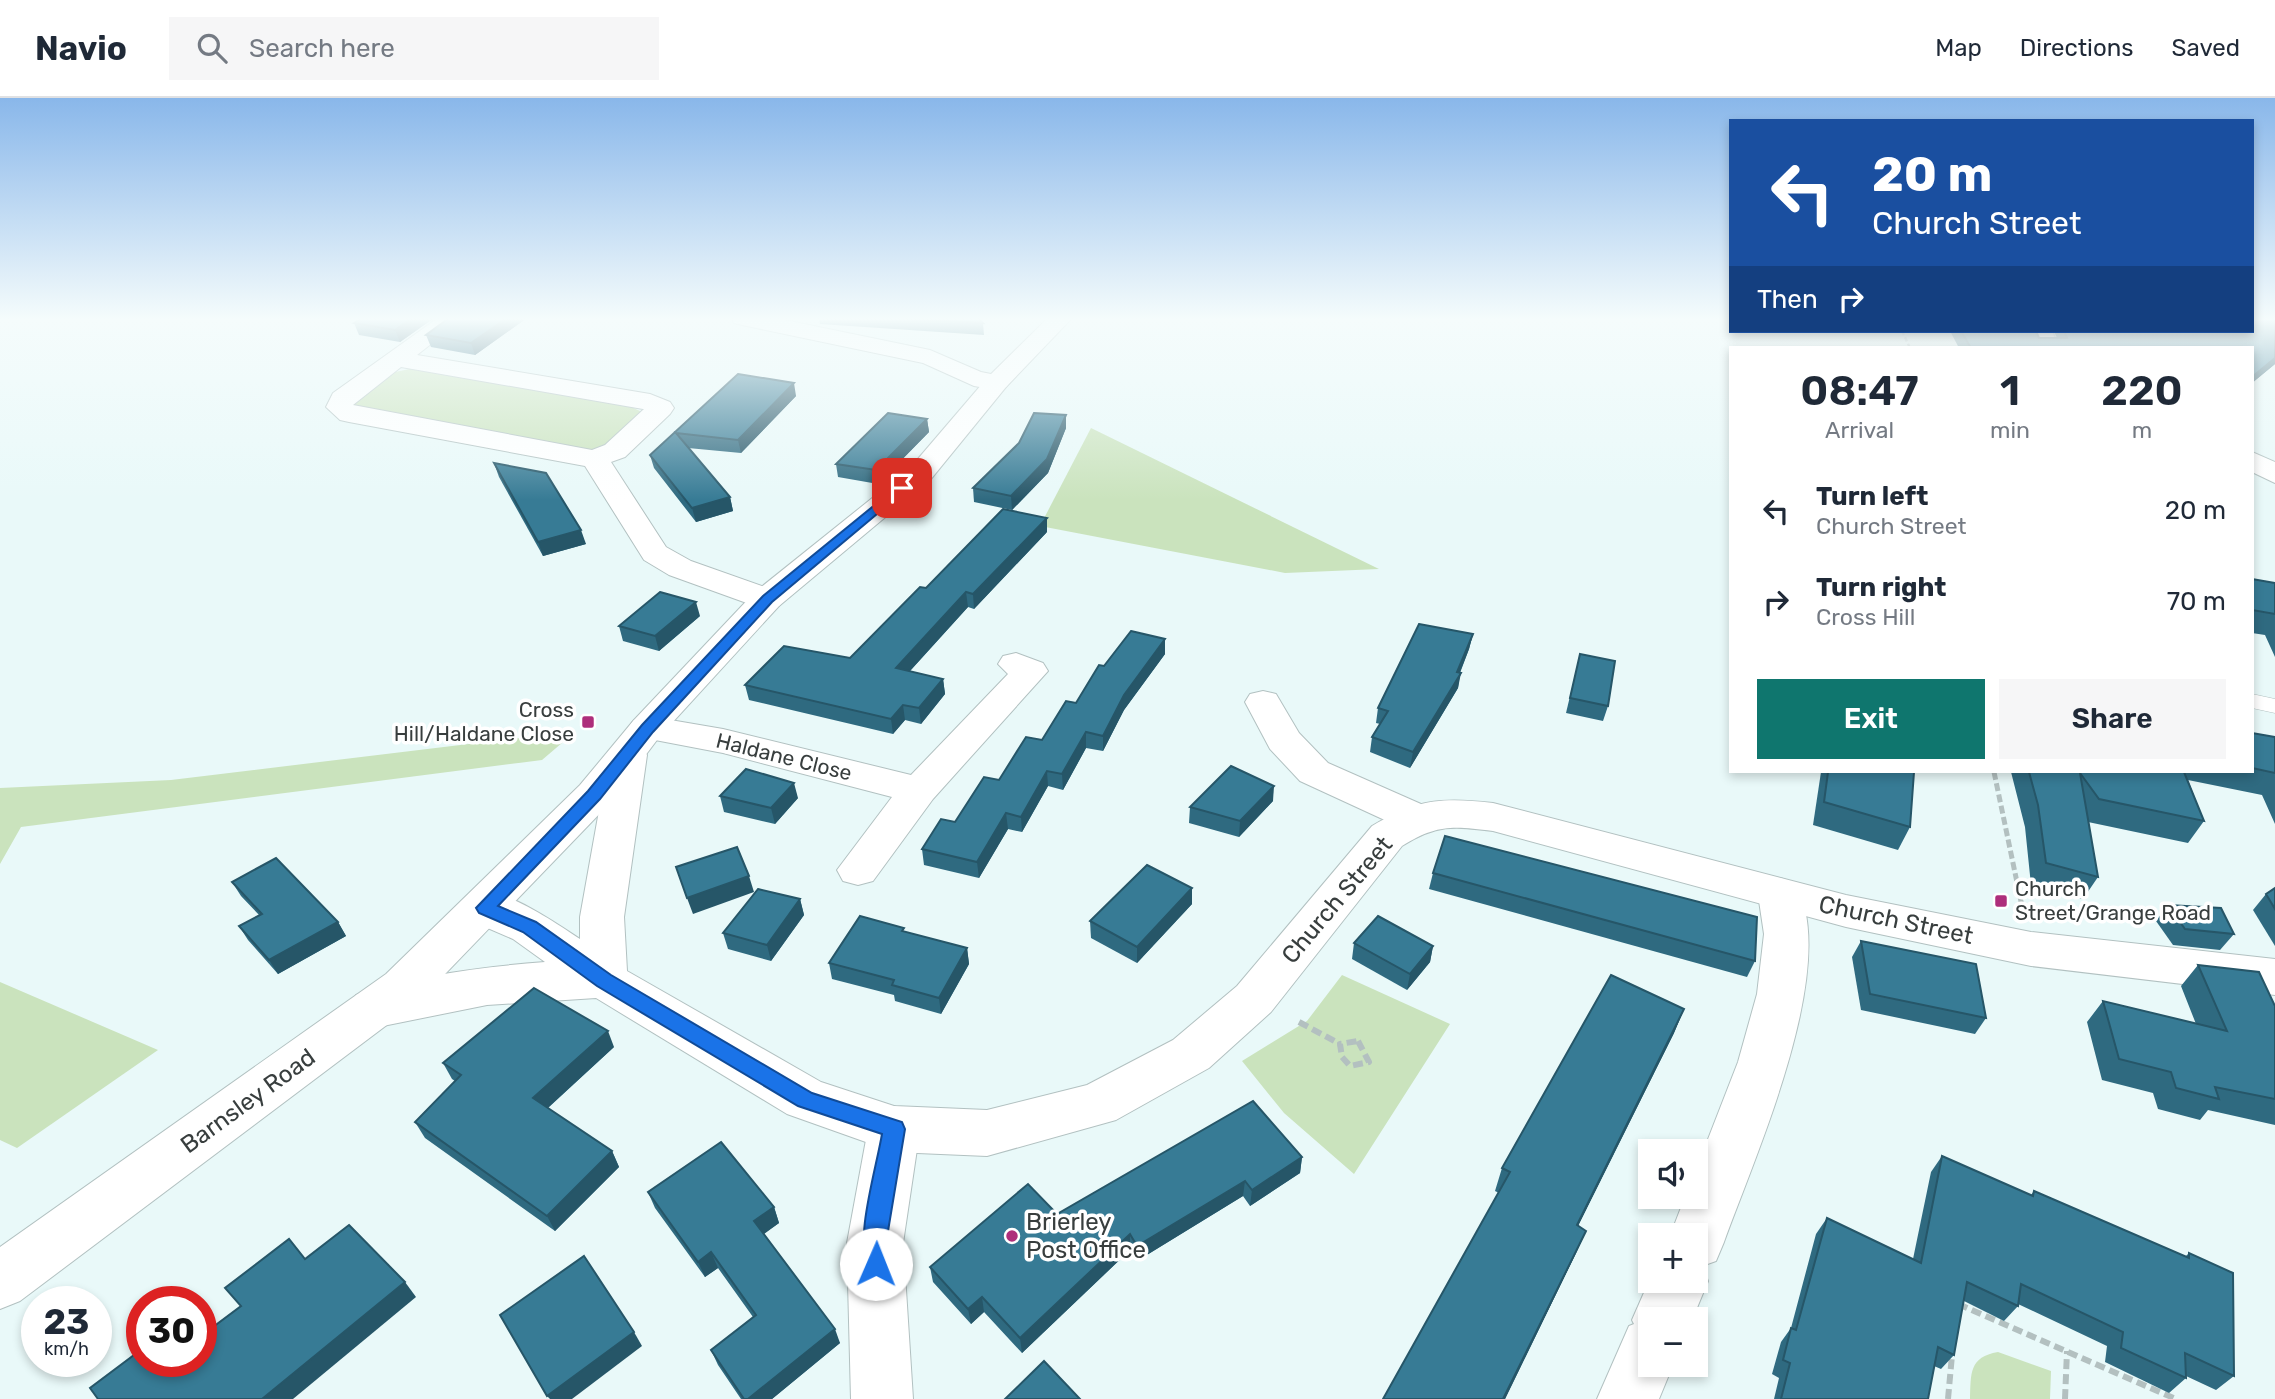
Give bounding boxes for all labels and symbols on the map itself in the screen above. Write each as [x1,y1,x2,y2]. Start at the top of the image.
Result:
pin [872,458,932,518]
place label: Cross Hill/Haldane Close [394,697,574,746]
marker: Cross Hill/Haldane Close [580,714,596,730]
street label: Haldane Close [714,728,855,785]
street label: Church Street [1276,831,1398,969]
place label: Church Street/Grange Road [2015,876,2211,925]
street label: Church Street [1816,890,1976,950]
marker: Church Street/Grange Road [1993,893,2009,909]
street label: Barnsley Road [175,1043,321,1159]
place label: Brierley Post Office [1026,1208,1146,1264]
position arrow [839,1227,913,1301]
marker: Brierley Post Office [1004,1228,1020,1244]
speed limit sign: 30 [126,1286,217,1377]

